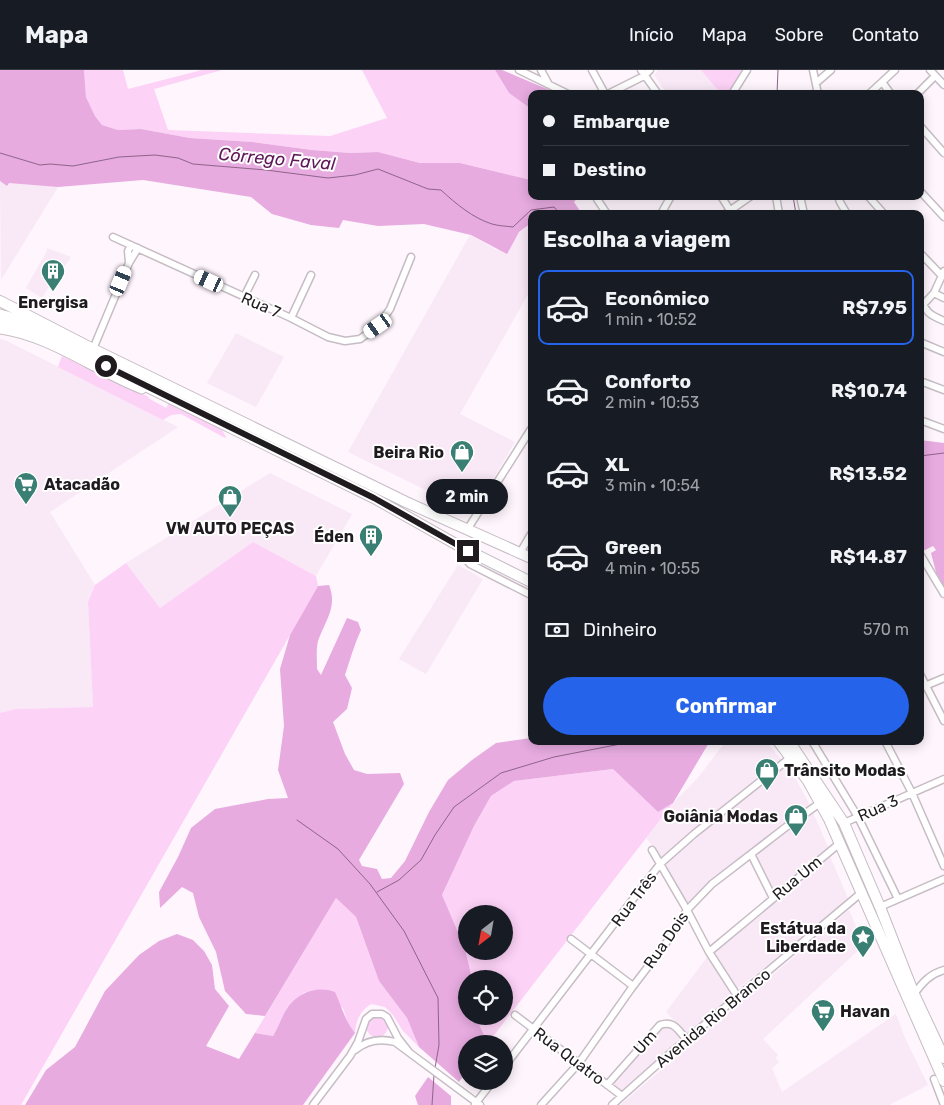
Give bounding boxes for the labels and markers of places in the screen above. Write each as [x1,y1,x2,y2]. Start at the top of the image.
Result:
building icon: Energisa [40,258,66,292]
place label: Energisa [18,293,88,312]
shop icon: Beira Rio [449,439,475,473]
place label: Beira Rio [373,443,444,462]
supermarket icon: Atacadão [13,471,39,505]
place label: Atacadão [44,475,120,494]
shop icon: VW AUTO PEÇAS [217,484,243,518]
place label: VW AUTO PEÇAS [166,519,295,538]
building icon: Éden [358,523,384,557]
place label: Éden [314,526,354,546]
shop icon: Trânsito Modas [754,757,780,791]
place label: Trânsito Modas [784,761,906,780]
shop icon: Goiânia Modas [783,803,809,837]
place label: Goiânia Modas [664,807,778,826]
place label: Estátua da Liberdade [760,919,846,956]
place icon: Estátua da Liberdade [850,924,876,958]
supermarket icon: Havan [810,998,836,1032]
place label: Havan [840,1002,890,1021]

